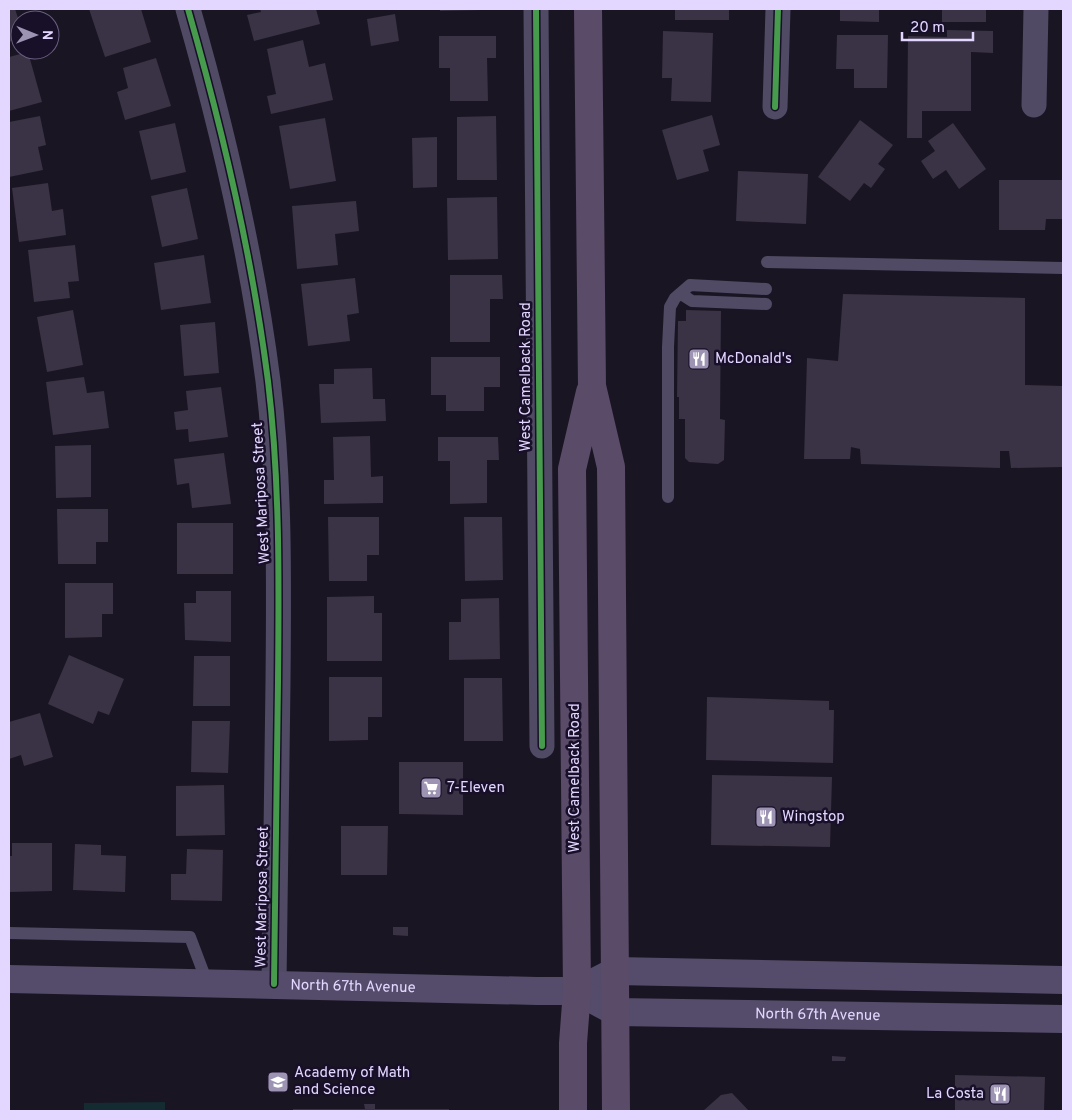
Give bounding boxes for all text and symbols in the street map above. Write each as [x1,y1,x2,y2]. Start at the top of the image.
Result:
north arrow [10,10,60,60]
scale bar [902,10,973,42]
text: 20 m [910,19,945,38]
text: N [38,30,55,40]
street label: West Camelback Road [517,302,536,452]
restaurant icon: McDonald's [687,347,711,371]
place label: McDonald's [715,350,792,369]
street label: West Mariposa Street [249,422,275,564]
street label: West Camelback Road [566,703,585,853]
supermarket icon: 7-Eleven [419,776,443,800]
place label: 7-Eleven [447,779,505,798]
restaurant icon: Wingstop [754,805,778,829]
place label: Wingstop [782,808,845,827]
street label: West Mariposa Street [252,826,274,968]
street label: North 67th Avenue [290,976,416,998]
street label: North 67th Avenue [755,1005,881,1026]
place label: Academy of Math and Science [294,1064,410,1100]
school or university icon: Academy of Math and Science [266,1070,290,1094]
restaurant icon: La Costa [988,1082,1012,1106]
place label: La Costa [926,1085,984,1104]

